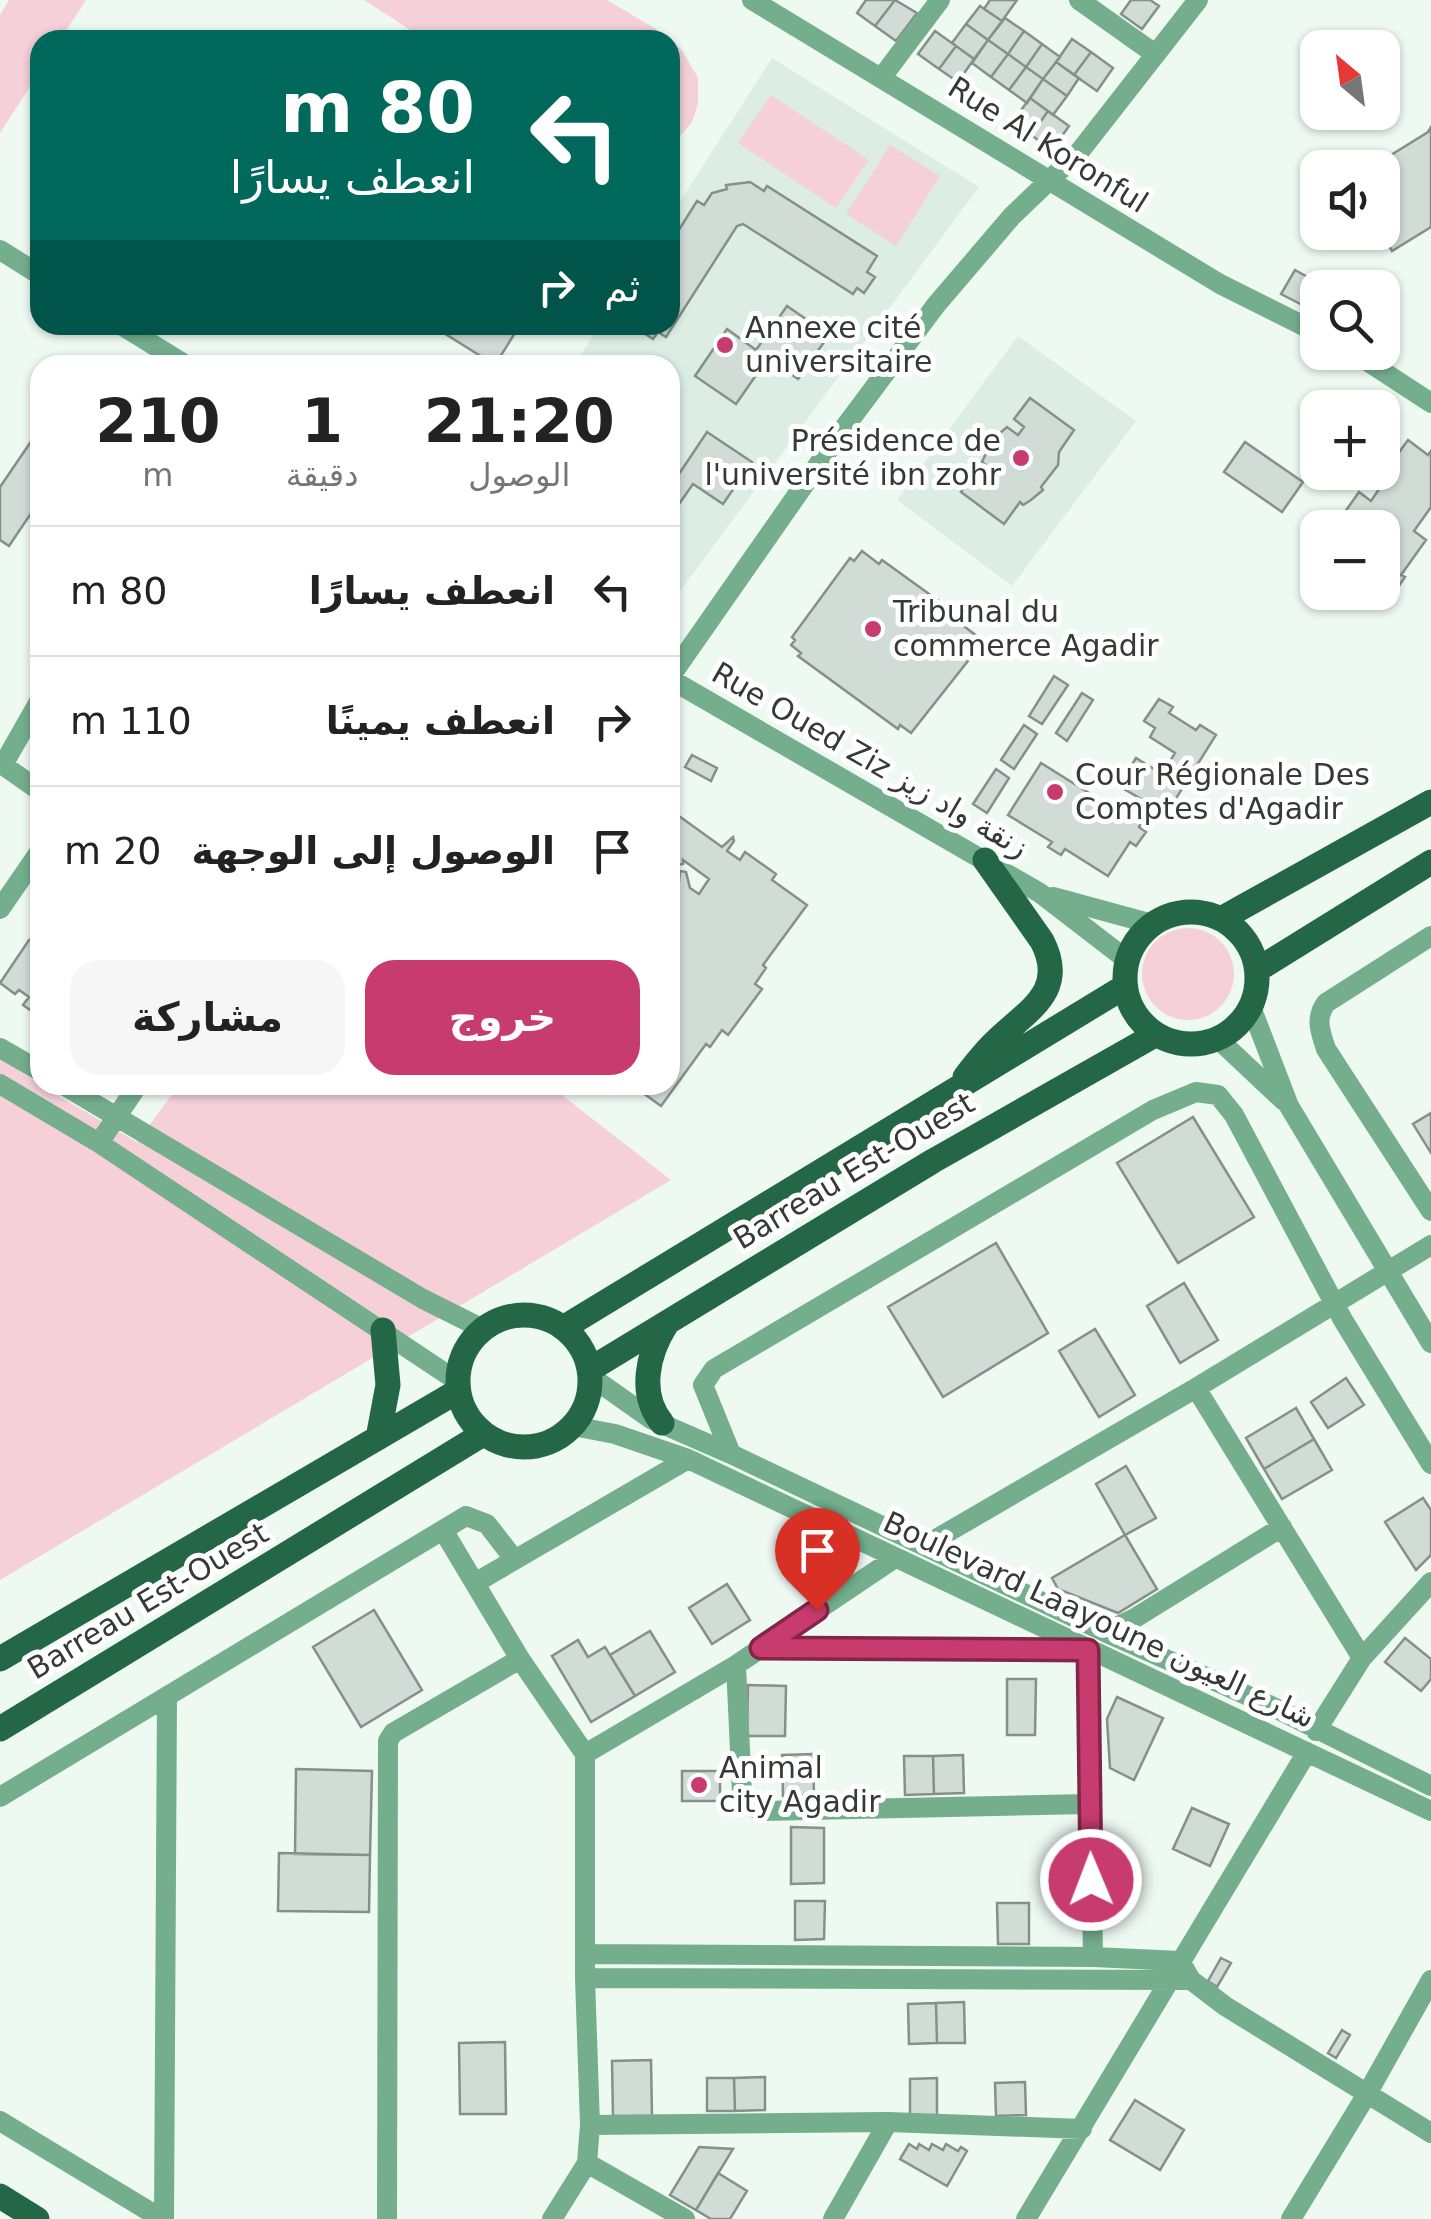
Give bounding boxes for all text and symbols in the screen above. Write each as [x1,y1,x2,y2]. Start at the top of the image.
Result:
north arrow [1300,30,1400,130]
map controls [1300,30,1400,610]
text: 80 m [280,67,475,149]
street label: Rue Al Koronful [942,69,1154,220]
icon: left [510,70,640,200]
button: sound [1300,150,1400,250]
text: انعطف يسارًا [230,151,475,204]
icon: right [529,260,584,315]
text: ثم [604,266,640,310]
button: search [1300,270,1400,370]
place label: Annexe cité universitaire [745,310,933,379]
marker: Annexe cité universitaire [714,334,736,356]
text: 210 [95,386,221,456]
text: 1 [301,386,343,456]
text: 21:20 [424,386,615,456]
button: + [1300,390,1400,490]
place label: Présidence de l'université ibn zohr [704,423,1002,492]
marker: Présidence de l'université ibn zohr [1010,447,1032,469]
text: m [142,456,174,494]
text: دقيقة [286,456,358,494]
text: الوصول [468,456,570,494]
button: − [1300,510,1400,610]
icon: left [585,564,640,619]
text: 80 m [70,569,167,613]
text: انعطف يسارًا [309,569,555,613]
place label: Tribunal du commerce Agadir [892,594,1159,663]
marker: Tribunal du commerce Agadir [862,618,884,640]
street label: Rue Oued Ziz زنقة واد زيز [706,655,1034,865]
icon: right [585,694,640,749]
text: 110 m [70,699,192,743]
text: انعطف يمينًا [326,699,555,743]
place label: Cour Régionale Des Comptes d'Agadir [1075,757,1370,826]
marker: Cour Régionale Des Comptes d'Agadir [1044,781,1066,803]
icon: arrive [585,824,640,879]
text: 20 m [64,829,162,873]
text: الوصول إلى الوجهة [192,829,555,873]
button: مشاركة [70,960,345,1075]
button: خروج [365,960,640,1075]
street label: Barreau Est-Ouest [727,1085,981,1256]
street label: Boulevard Laayoune شارع العيون [878,1504,1320,1735]
pin [775,1508,860,1611]
street label: Barreau Est-Ouest [21,1515,275,1686]
icon: arrive [790,1523,845,1578]
place label: Animal city Agadir [719,1750,881,1819]
marker: Animal city Agadir [688,1774,710,1796]
position arrow [1039,1828,1143,1932]

